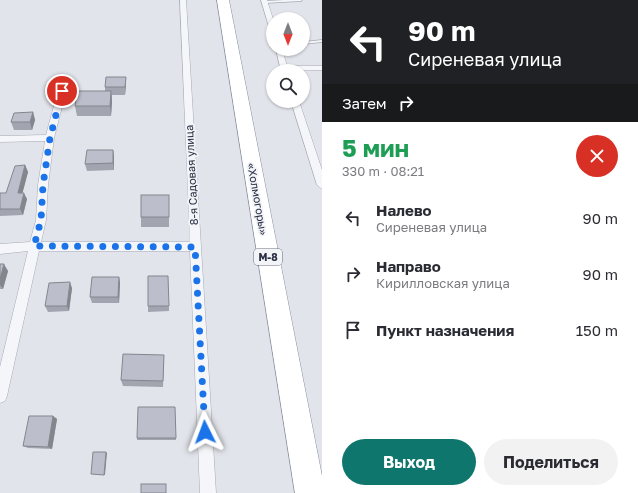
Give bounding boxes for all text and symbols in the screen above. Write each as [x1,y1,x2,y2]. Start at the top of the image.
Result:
north arrow [266,12,310,56]
map controls [266,12,310,108]
text: 90 m [408,14,475,47]
icon: left [342,16,394,68]
text: Сиреневая улица [408,48,562,70]
button: search [266,64,310,108]
pin [45,74,79,108]
icon: arrive [51,80,73,102]
icon: right [395,92,417,114]
text: Затем [342,94,387,112]
street label: 8-я Садовая улица [182,124,200,226]
text: 5 мин [342,133,409,162]
button: close [576,135,618,177]
street label: «Холмогоры» [245,162,271,236]
text: 330 m · 08:21 [342,163,424,179]
text: Налево [376,201,432,219]
icon: left [342,207,364,229]
text: 90 m [583,209,618,227]
text: Сиреневая улица [376,219,487,235]
road number: М-8 [254,249,282,265]
text: Направо [376,257,441,275]
icon: right [342,263,364,285]
text: 90 m [583,265,618,283]
text: Кирилловская улица [376,275,510,291]
icon: arrive [342,319,364,341]
text: Пункт назначения [376,321,514,339]
text: 150 m [576,321,618,339]
position arrow [184,411,226,453]
button: Выход [342,439,476,485]
button: Поделиться [484,439,618,485]

